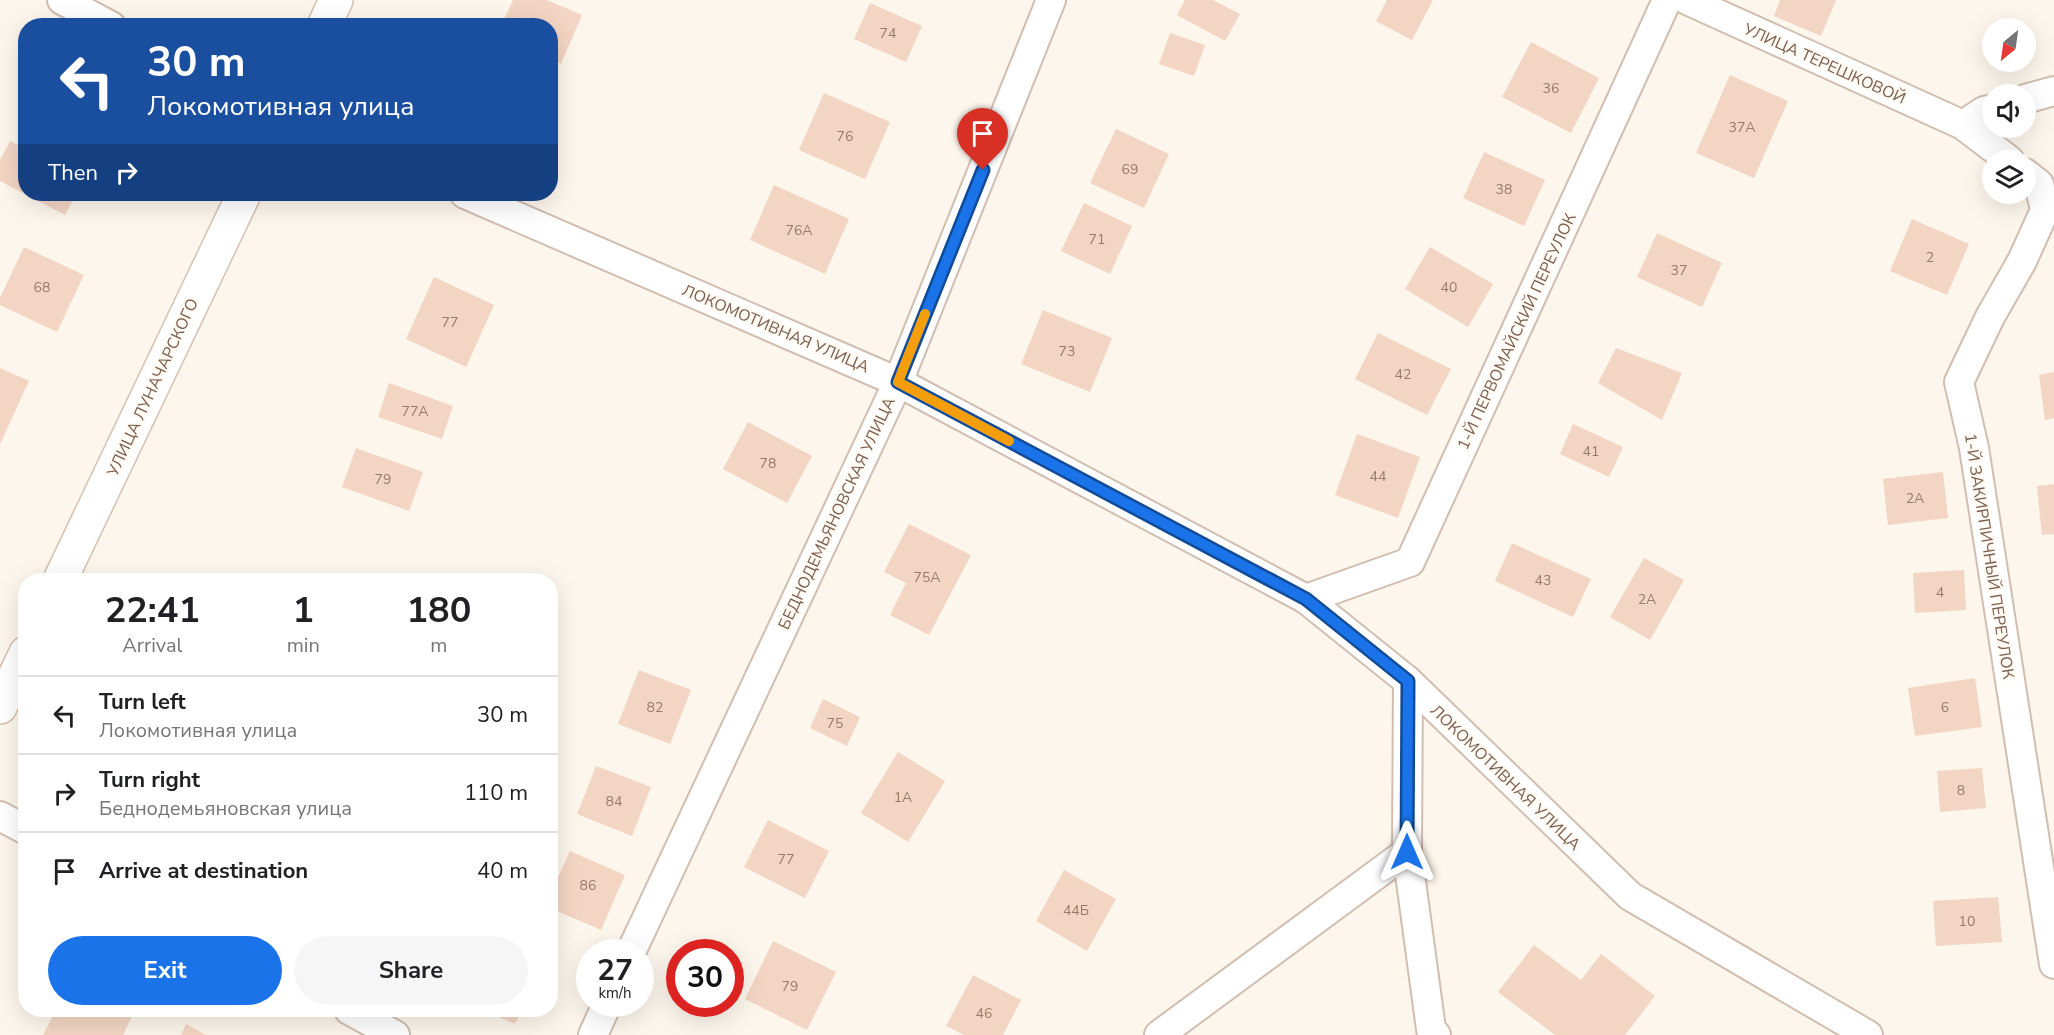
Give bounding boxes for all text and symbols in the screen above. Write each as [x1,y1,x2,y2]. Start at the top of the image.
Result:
street label: УЛИЦА ТЕРЕШКОВОЙ [1739,18,1909,110]
north arrow [1982,18,2036,72]
map controls [1982,18,2036,204]
house number: 74 [880,24,896,43]
text: 30 m [147,34,246,91]
icon: left [48,42,126,120]
house number: 36 [1543,79,1559,98]
button: sound [1982,84,2036,138]
text: Локомотивная улица [147,88,415,125]
pin [957,108,1008,170]
icon: arrive [966,117,999,150]
house number: 37А [1728,118,1756,137]
house number: 76 [837,127,853,146]
button: layers [1982,150,2036,204]
icon: right [110,156,143,189]
text: Then [48,158,98,188]
house number: 69 [1122,160,1138,179]
house number: 38 [1496,180,1512,199]
street label: 1-Й ПЕРВОМАЙСКИЙ ПЕРЕУЛОК [1452,209,1582,453]
house number: 76А [785,221,813,240]
house number: 71 [1089,230,1105,249]
house number: 2 [1926,248,1934,267]
house number: 37 [1671,261,1687,280]
house number: 68 [34,278,50,297]
house number: 40 [1441,278,1457,297]
street label: ЛОКОМОТИВНАЯ УЛИЦА [679,280,873,378]
street label: УЛИЦА ЛУНАЧАРСКОГО [101,295,204,481]
house number: 77 [442,313,458,332]
house number: 73 [1059,342,1075,361]
house number: 42 [1395,365,1411,384]
street label: БЕДНОДЕМЬЯНОВСКАЯ УЛИЦА [773,393,901,633]
house number: 77А [401,402,429,421]
street label: 1-Й ЗАКИРПИЧНЫЙ ПЕРЕУЛОК [1959,432,2019,681]
house number: 41 [1583,442,1599,461]
house number: 78 [760,454,776,473]
house number: 44 [1370,467,1386,486]
house number: 79 [375,470,391,489]
house number: 2А [1906,489,1924,508]
house number: 75А [913,568,941,587]
house number: 43 [1535,571,1551,590]
house number: 4 [1936,583,1944,602]
text: 22:41 [105,586,200,635]
text: 1 [292,586,314,635]
text: 180 [406,586,471,635]
house number: 2А [1638,590,1656,609]
text: Arrival [122,632,182,659]
text: min [287,632,320,659]
text: m [430,632,447,659]
text: Turn left [99,687,186,717]
house number: 82 [647,698,663,717]
house number: 6 [1941,698,1949,717]
icon: left [48,699,81,732]
text: 30 m [477,700,528,730]
street label: ЛОКОМОТИВНАЯ УЛИЦА [1425,700,1586,856]
house number: 75 [827,714,843,733]
text: Локомотивная улица [99,717,297,744]
text: Turn right [99,765,200,795]
icon: right [48,777,81,810]
text: 110 m [464,778,528,808]
house number: 8 [1957,781,1965,800]
house number: 1А [894,788,912,807]
house number: 84 [606,792,622,811]
text: Беднодемьяновская улица [99,795,352,822]
position arrow [1375,820,1439,884]
house number: 77 [778,850,794,869]
icon: arrive [48,855,81,888]
text: Arrive at destination [99,856,308,886]
text: 40 m [477,856,528,886]
house number: 86 [580,876,596,895]
house number: 44Б [1063,901,1089,920]
house number: 10 [1959,912,1975,931]
button: Exit [48,936,282,1005]
button: Share [294,936,528,1005]
speed limit sign: 30 [666,939,744,1017]
text: 27 [597,950,633,991]
house number: 79 [782,977,798,996]
text: km/h [598,983,632,1003]
house number: 46 [976,1004,992,1023]

